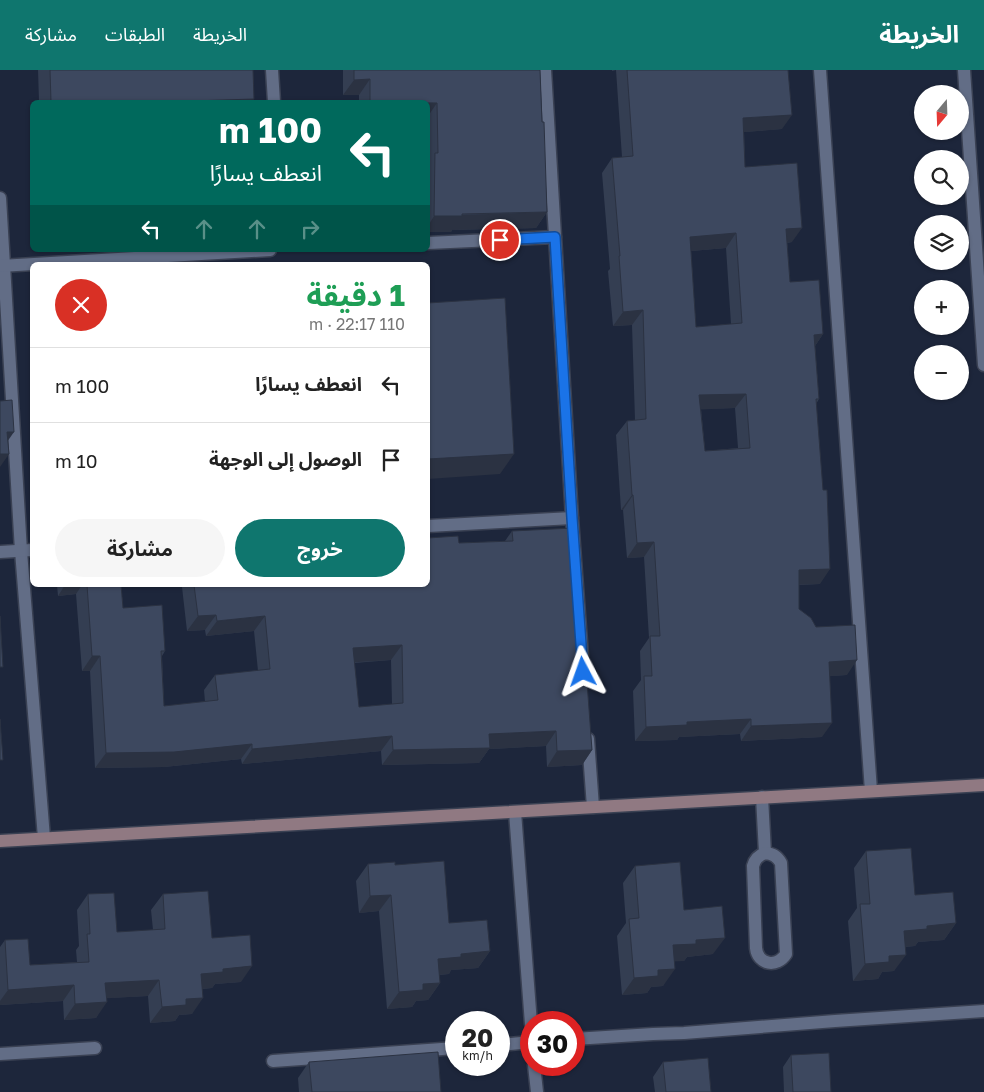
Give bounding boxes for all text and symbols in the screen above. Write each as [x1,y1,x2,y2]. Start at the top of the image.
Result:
text: الخريطة [879,19,959,48]
text: مشاركة [25,23,77,45]
text: الطبقات [105,23,165,45]
text: الخريطة [193,23,247,45]
north arrow [914,85,969,140]
map controls [914,85,969,400]
text: 100 m [219,109,322,151]
icon: left [340,120,405,185]
button: search [914,150,969,205]
text: انعطف يسارًا [210,159,322,186]
icon: left [137,215,165,243]
icon: ahead [190,215,218,243]
icon: ahead [243,215,271,243]
icon: right [296,215,324,243]
button: layers [914,215,969,270]
pin [479,219,521,261]
icon: arrive [486,226,514,254]
text: 1 دقيقة [307,277,405,313]
button: close [55,279,107,331]
button: + [914,280,969,335]
text: 110 m · 22:17 [309,314,405,334]
button: − [914,345,969,400]
icon: left [377,371,405,399]
text: انعطف يسارًا [255,372,362,395]
text: 100 m [55,374,109,397]
icon: arrive [377,446,405,474]
text: الوصول إلى الوجهة [209,447,362,470]
text: 10 m [55,449,98,472]
button: مشاركة [55,519,225,577]
button: خروج [235,519,405,577]
position arrow [556,645,608,697]
speed limit sign: 30 [520,1011,585,1076]
text: 20 [462,1022,493,1053]
text: km/h [462,1048,493,1063]

